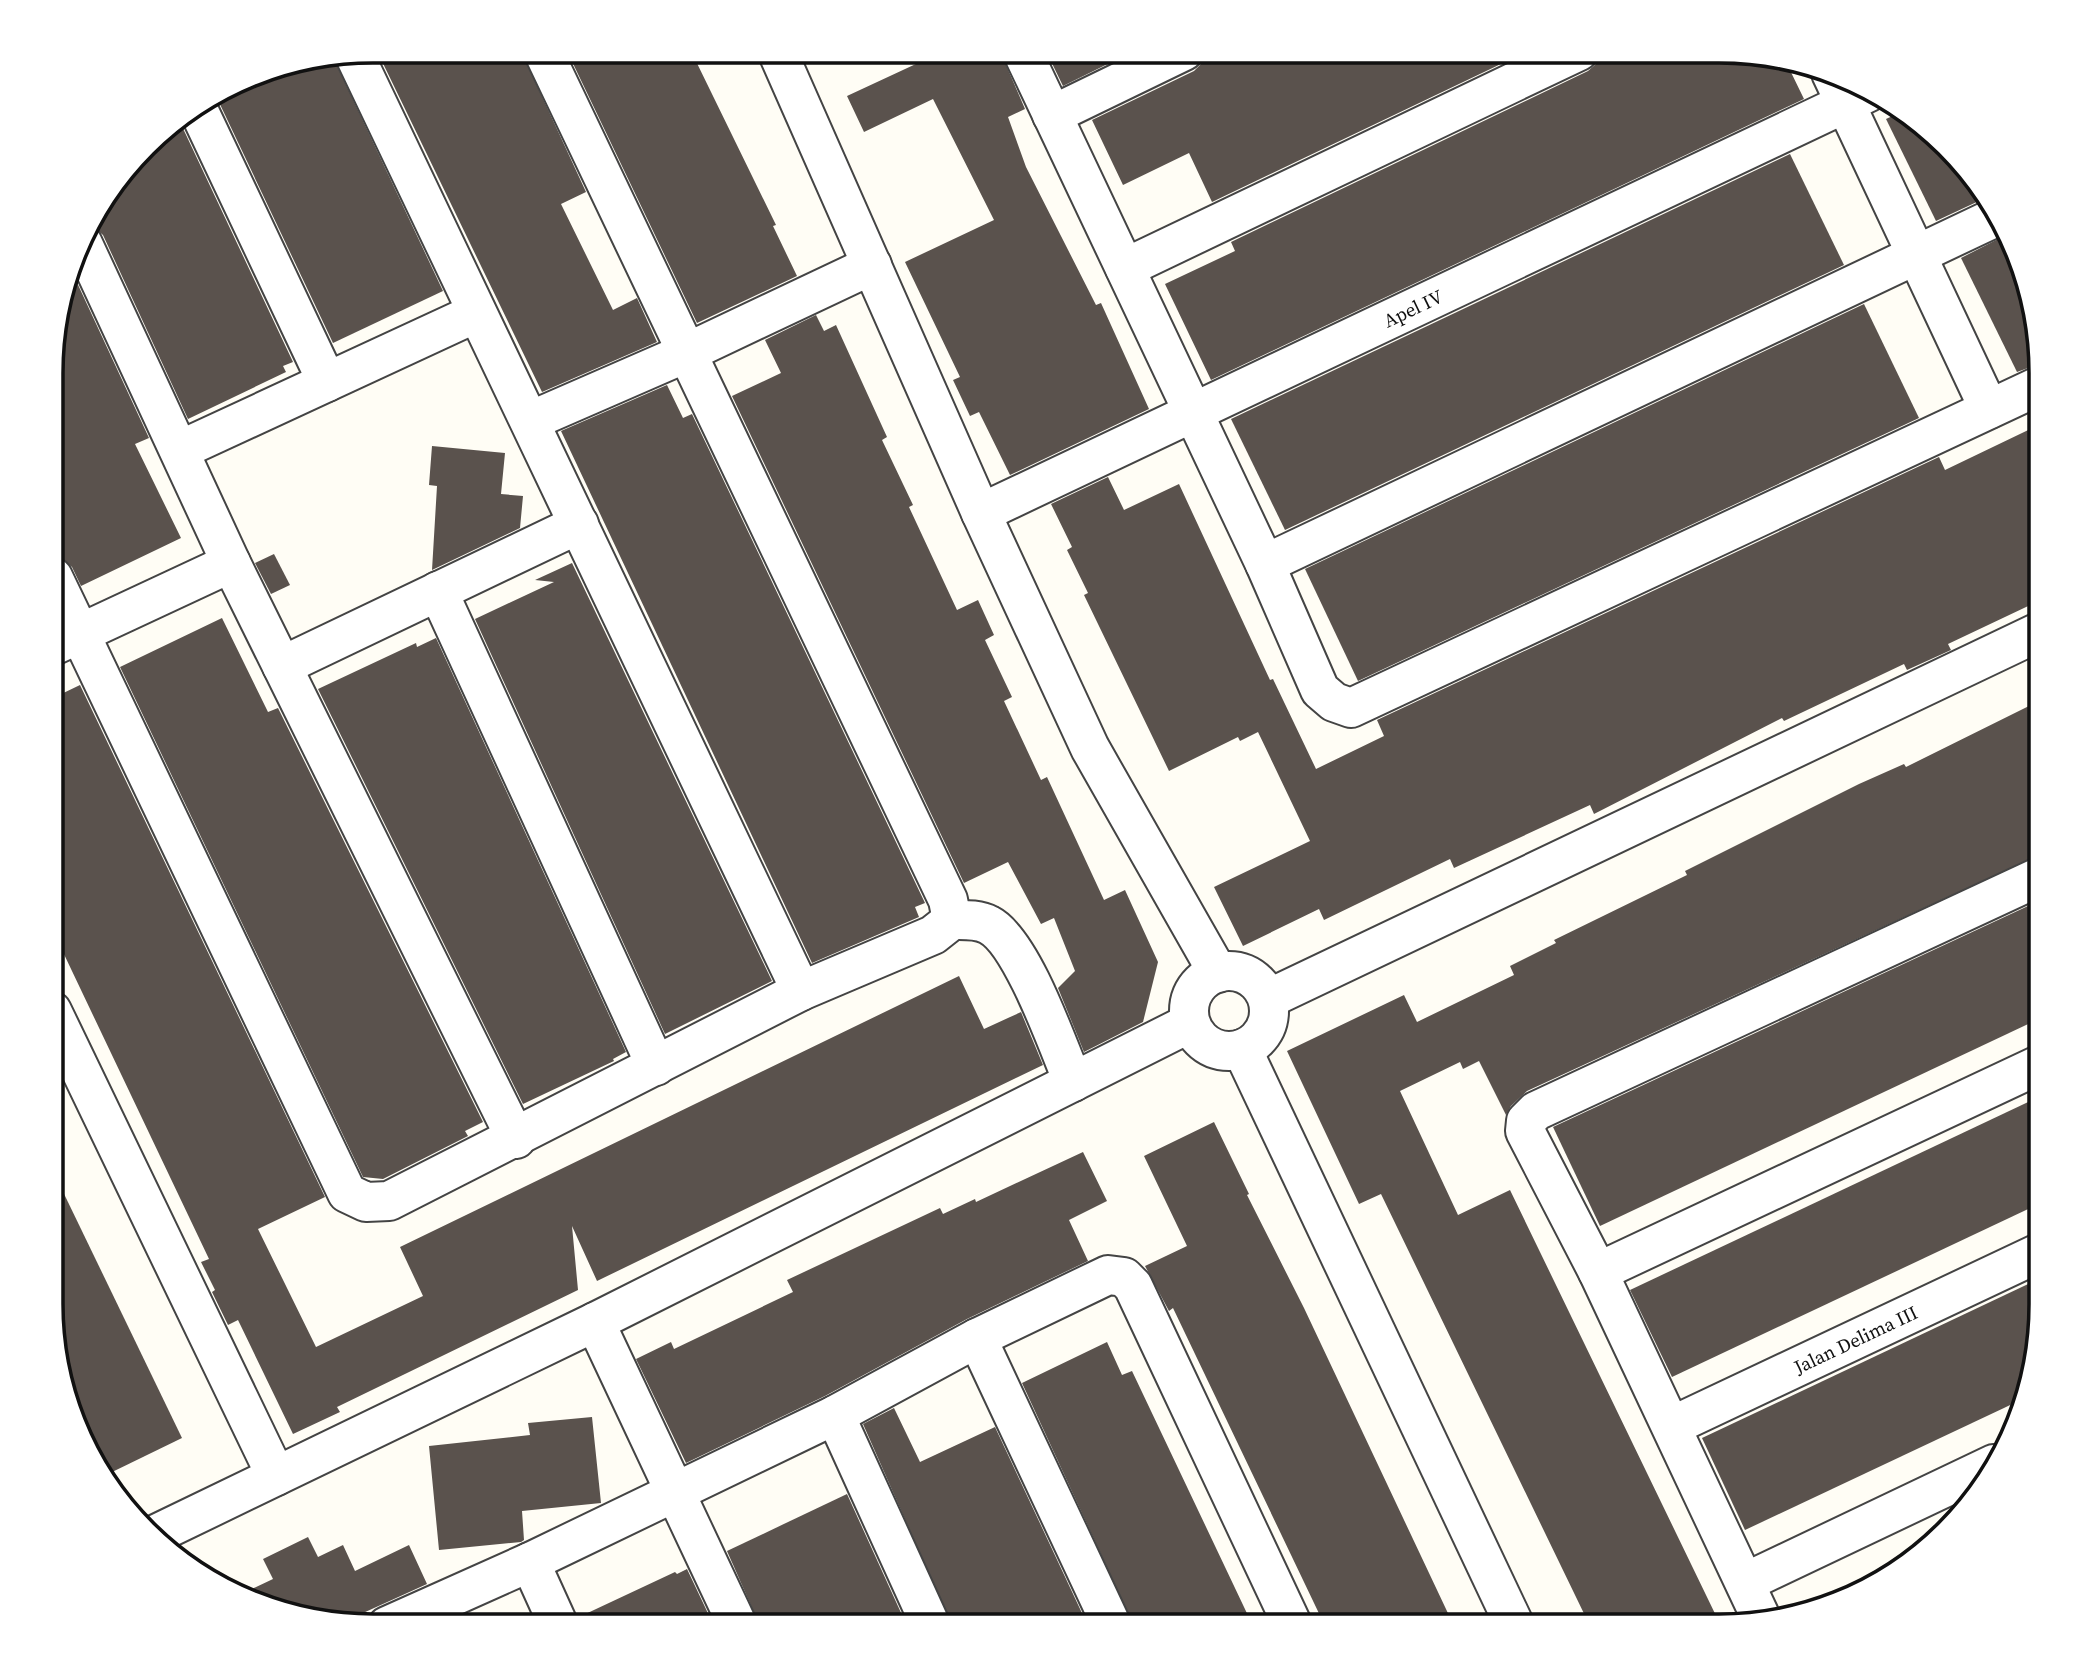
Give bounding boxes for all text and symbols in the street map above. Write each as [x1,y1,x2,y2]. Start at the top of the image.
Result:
street label: Apel IV [1379,283,1447,333]
street label: Jalan Delima III [1789,1299,1922,1380]

